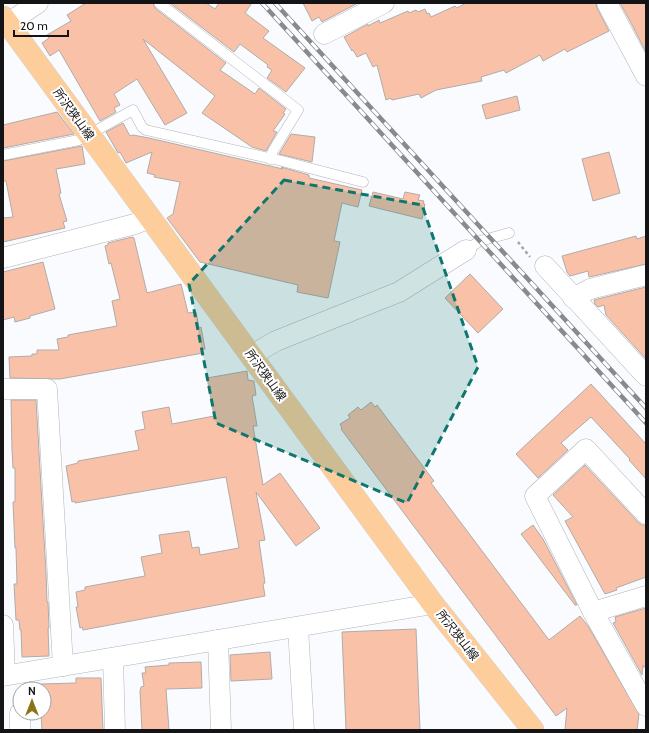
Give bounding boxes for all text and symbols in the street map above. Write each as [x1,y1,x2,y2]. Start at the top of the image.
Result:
scale bar [14,12,68,38]
text: 20 m [20,18,48,33]
street label: 所沢狭山線 [50,85,98,143]
street label: 所沢狭山線 [242,346,290,404]
street label: 所沢狭山線 [434,607,482,663]
north arrow [12,681,52,721]
text: N [28,684,36,698]

